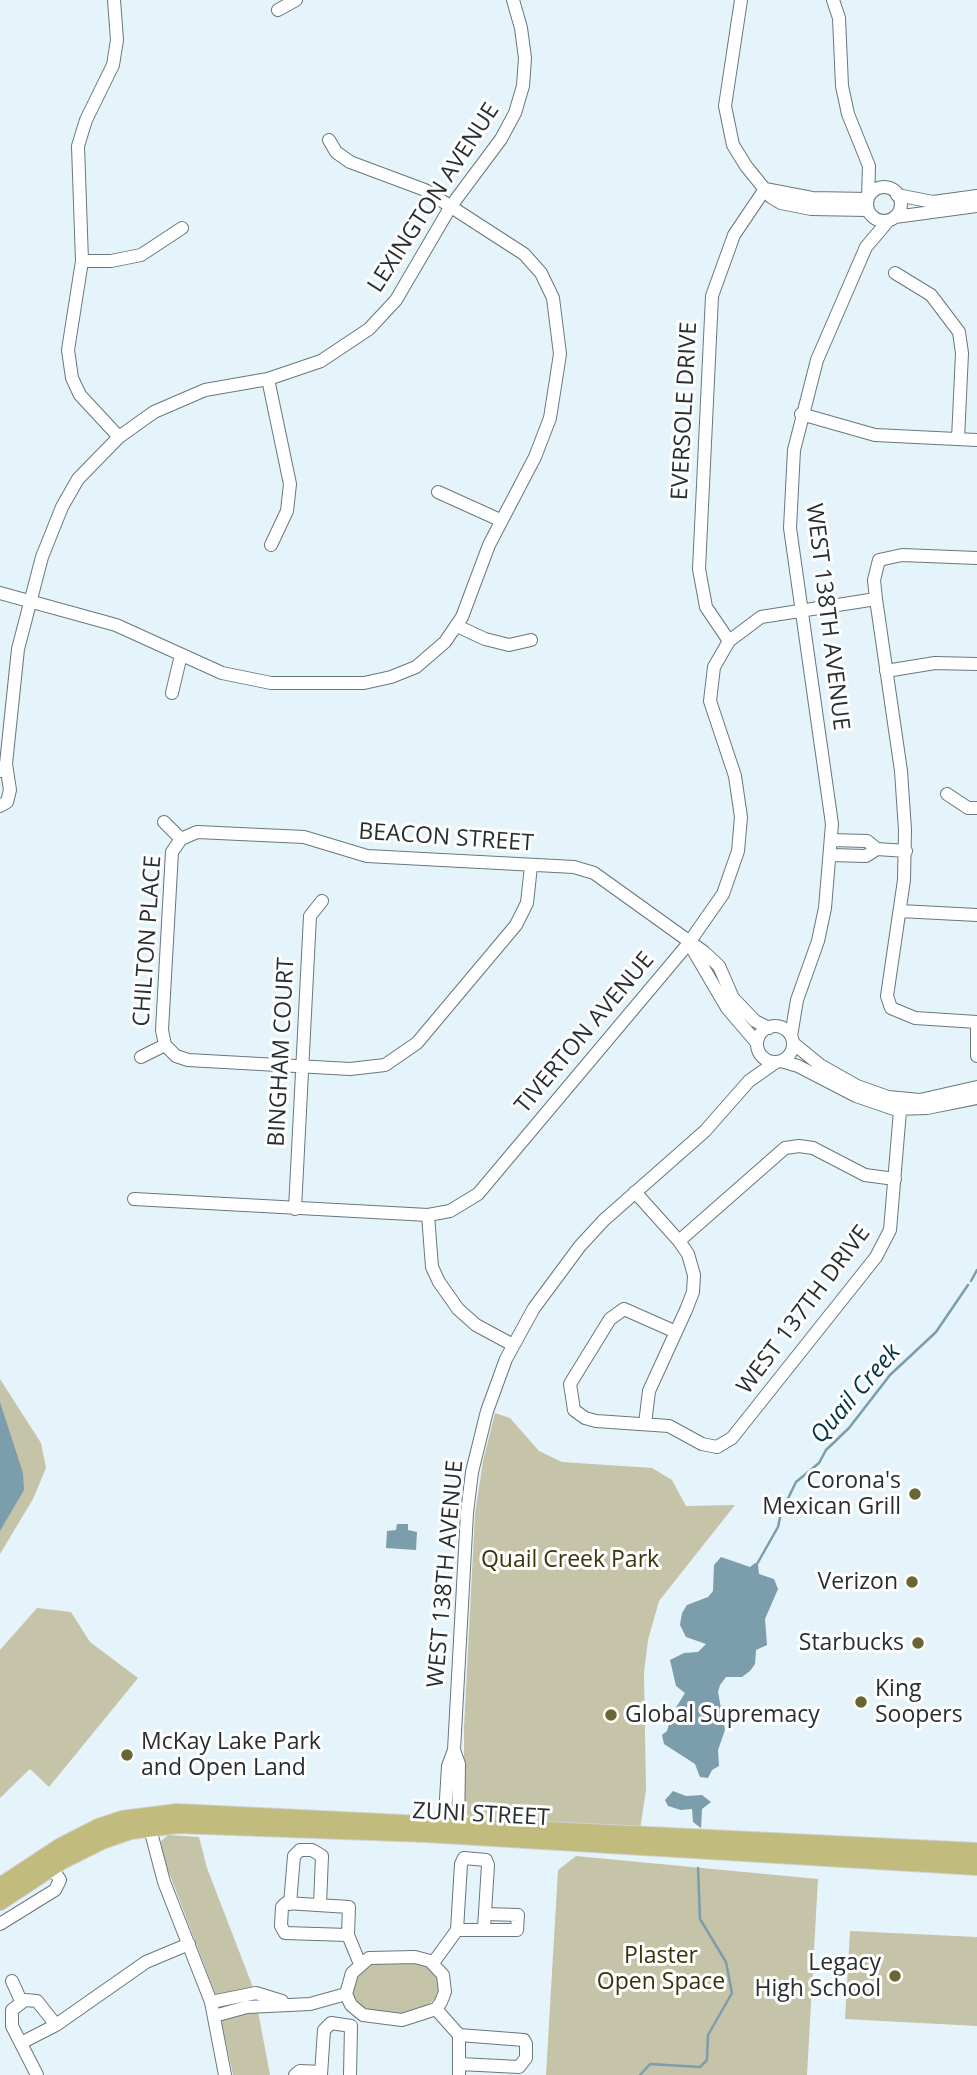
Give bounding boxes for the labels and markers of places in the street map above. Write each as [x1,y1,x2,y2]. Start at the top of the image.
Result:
place label: Corona's Mexican Grill [762,1467,901,1521]
marker: Corona's Mexican Grill [907,1486,923,1502]
place label: Verizon [817,1568,898,1596]
marker: Verizon [904,1574,920,1590]
place label: Starbucks [799,1629,904,1657]
marker: Starbucks [910,1635,926,1651]
place label: King Soopers [875,1675,963,1729]
marker: King Soopers [853,1694,869,1710]
place label: Global Supremacy [625,1701,820,1729]
marker: Global Supremacy [603,1707,619,1723]
place label: McKay Lake Park and Open Land [141,1728,321,1782]
marker: McKay Lake Park and Open Land [119,1747,135,1763]
place label: Legacy High School [754,1949,881,2003]
marker: Legacy High School [887,1968,903,1984]

